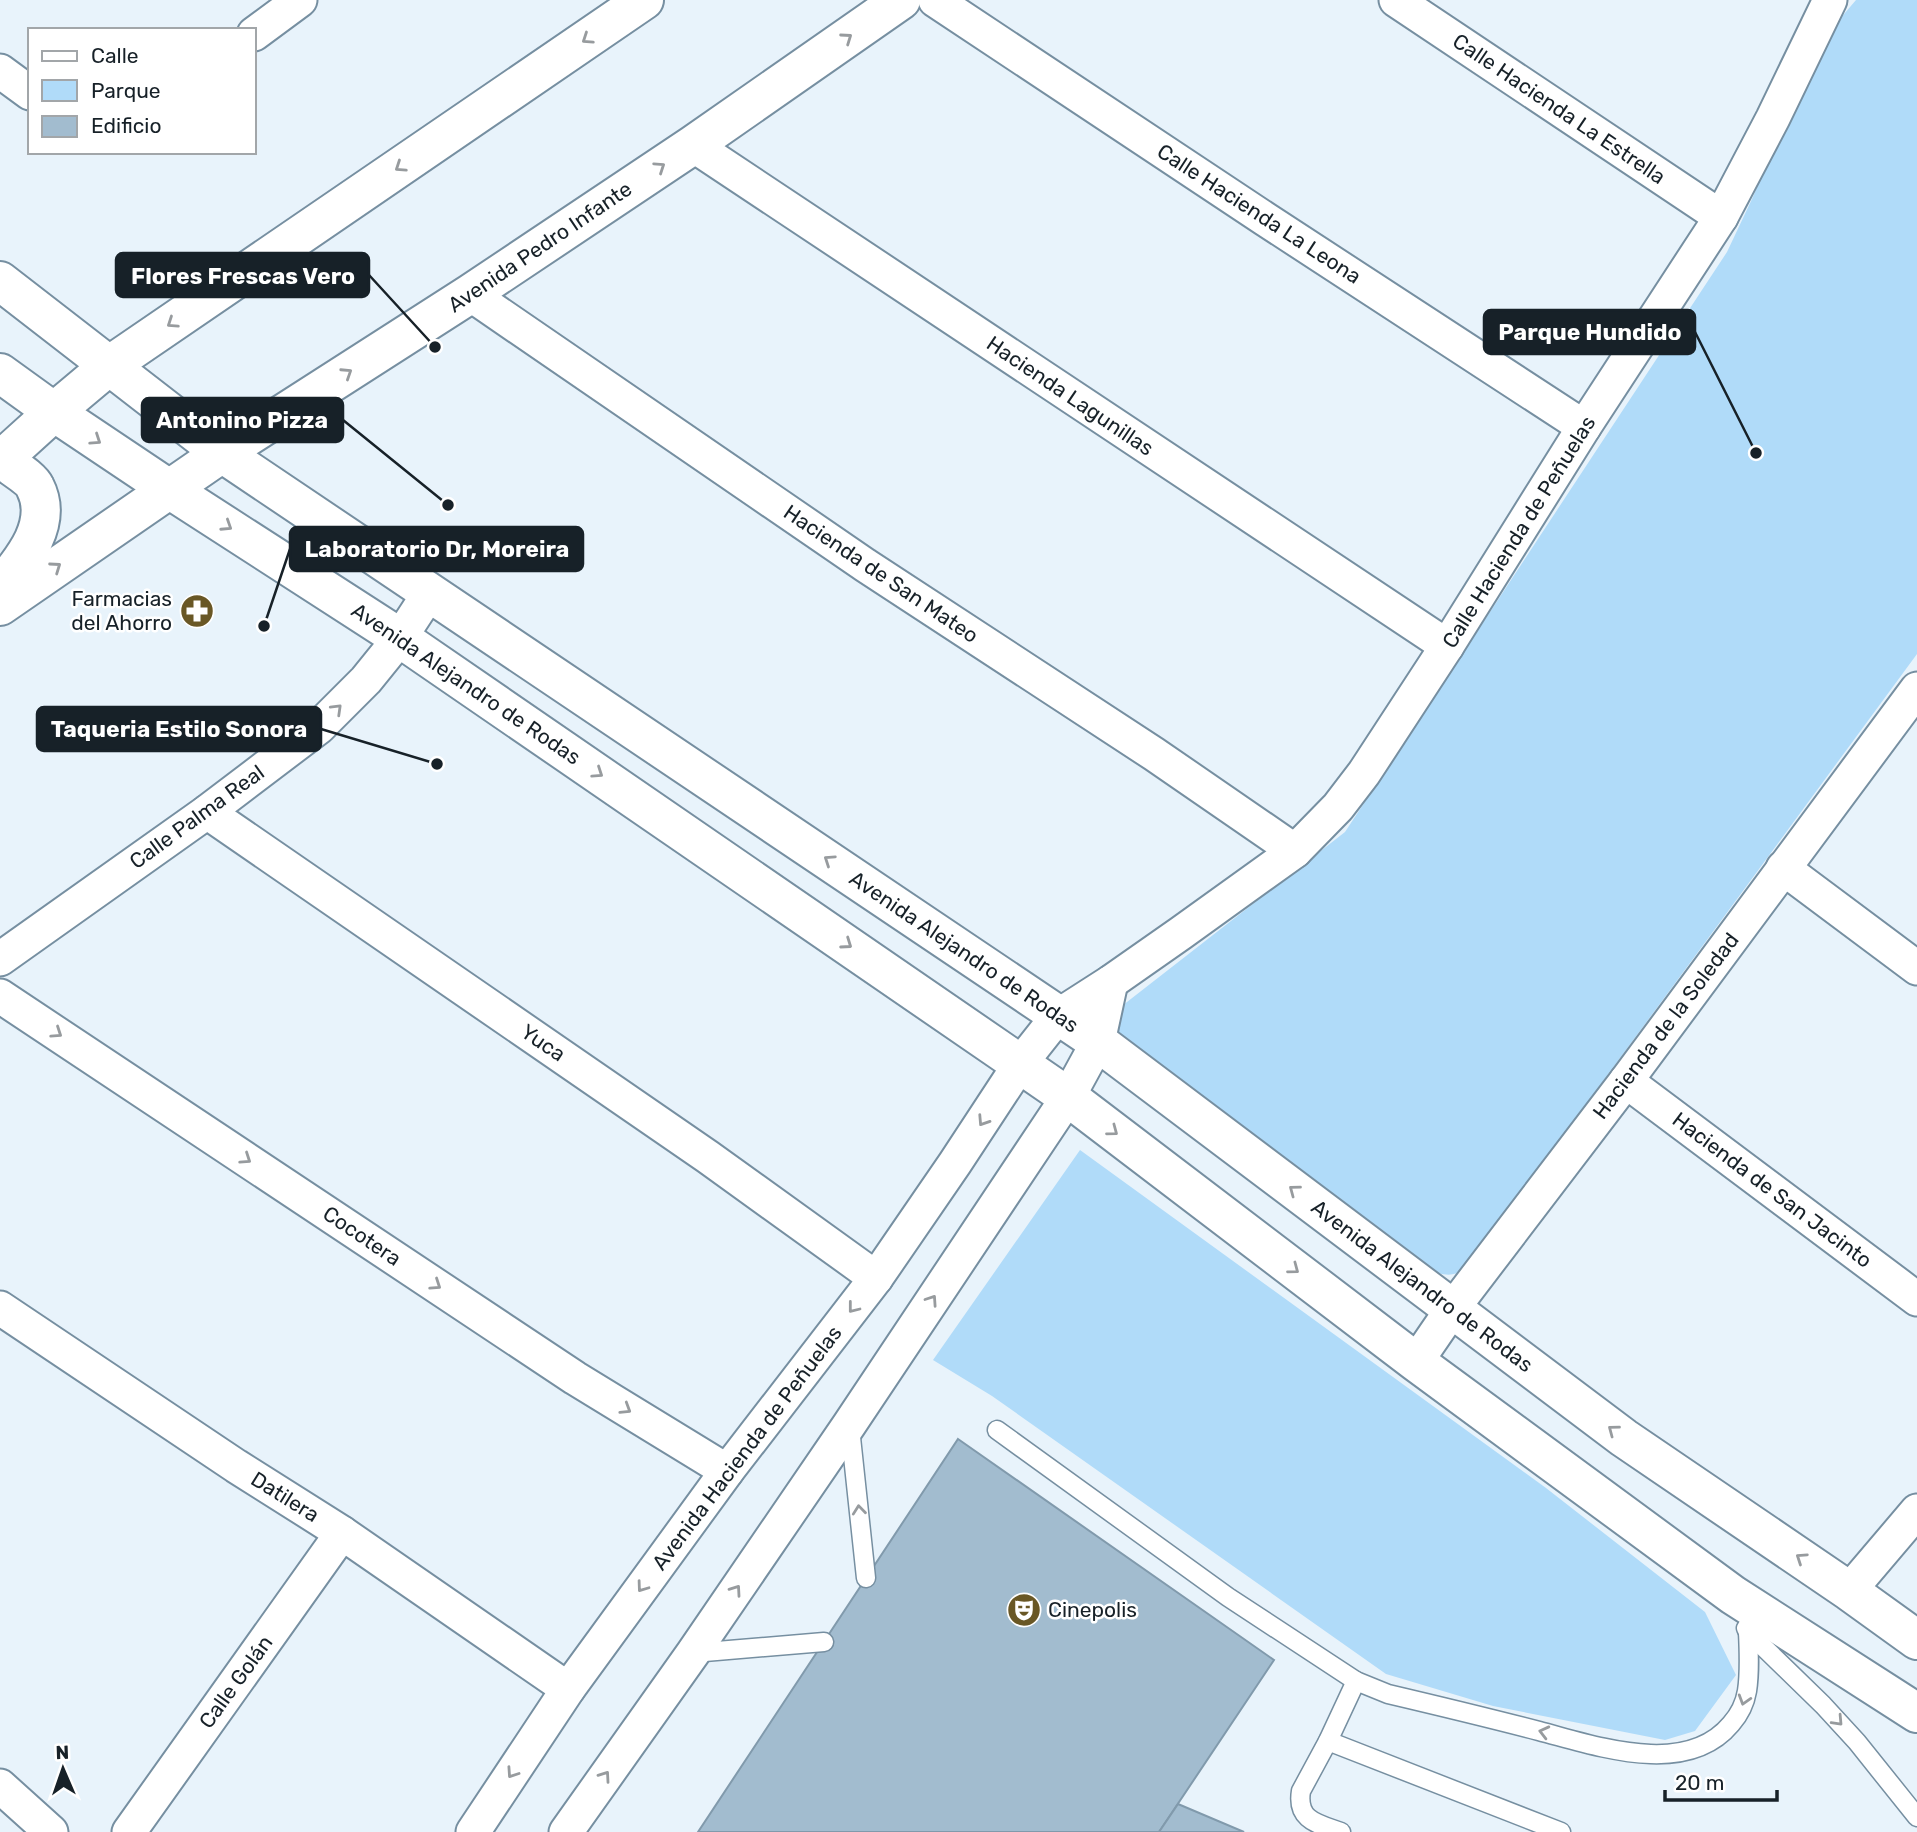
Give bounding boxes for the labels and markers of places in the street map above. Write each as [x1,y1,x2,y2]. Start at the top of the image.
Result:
callout: Flores Frescas Vero [116,253,369,297]
callout: Parque Hundido [1484,310,1695,354]
callout: Antonino Pizza [142,398,343,442]
callout: Laboratorio Dr, Moreira [290,527,583,571]
place label: Farmacias del Ahorro [71,586,172,635]
pharmacy icon: Farmacias del Ahorro [178,592,216,630]
callout: Taqueria Estilo Sonora [37,707,321,751]
theatre icon: Cinepolis [1005,1591,1043,1629]
place label: Cinepolis [1048,1597,1137,1622]

